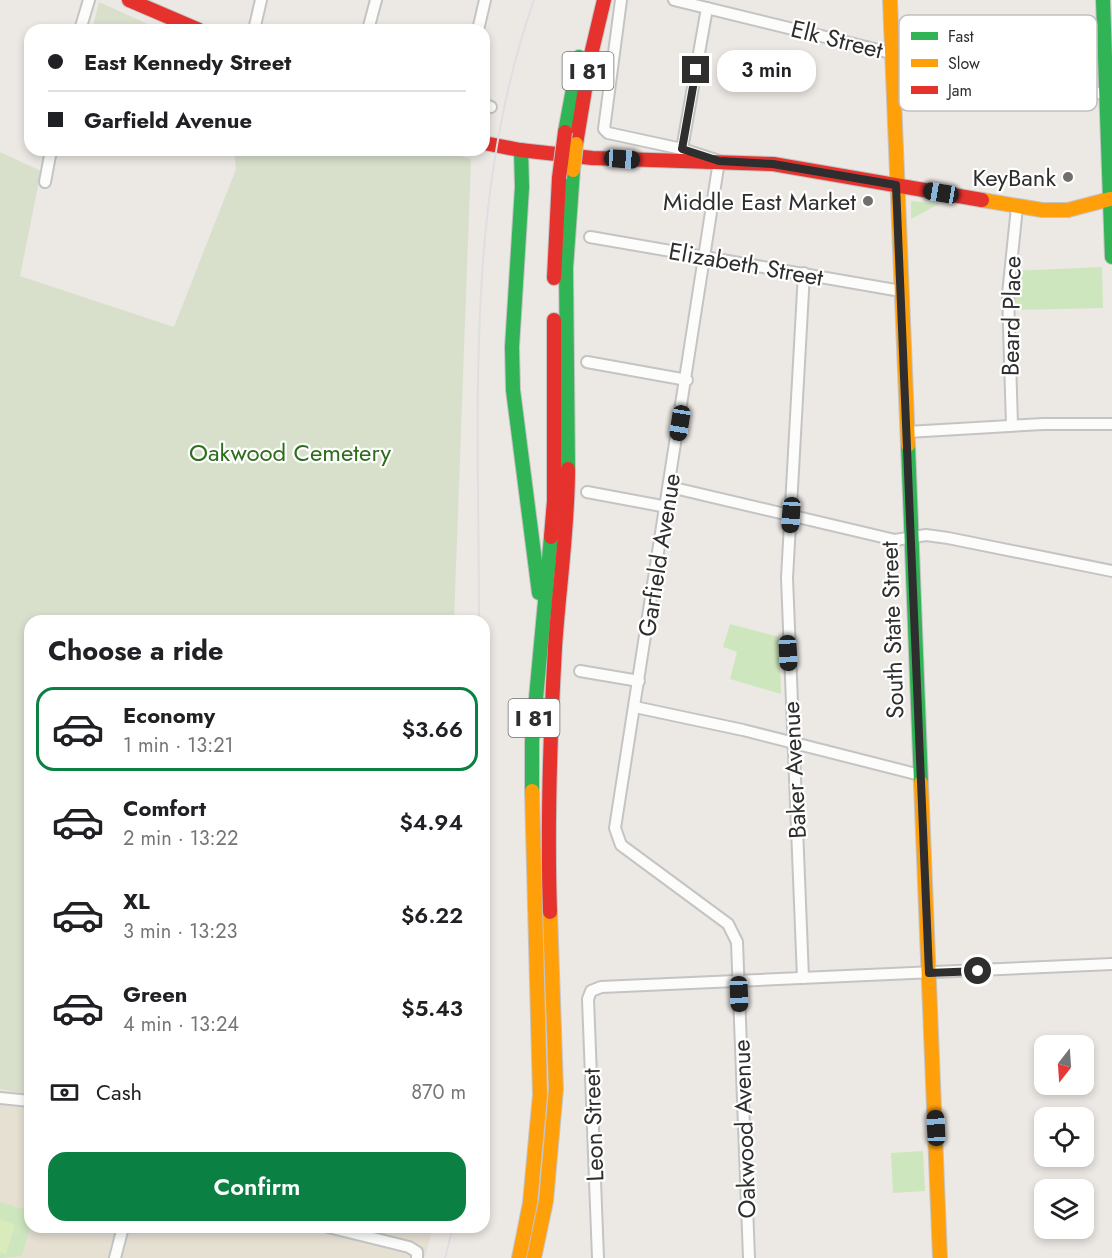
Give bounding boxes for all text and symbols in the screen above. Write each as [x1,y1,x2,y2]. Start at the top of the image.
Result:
street label: Elk Street [787,11,887,67]
legend [899,15,1097,111]
text: Fast [948,25,974,48]
text: East Kennedy Street [84,46,291,78]
callout: 3 min [717,49,816,91]
road number: I 81 [562,52,614,90]
text: Slow [948,52,980,75]
route end [682,56,709,83]
text: 3 min [741,56,792,85]
text: Jam [946,79,972,102]
text: Garfield Avenue [84,104,252,136]
car [603,149,641,169]
place label: KeyBank [973,160,1056,195]
marker: KeyBank [1061,170,1075,184]
car [922,181,960,205]
place label: Middle East Market [663,184,856,219]
marker: Middle East Market [861,194,875,208]
street label: Elizabeth Street [666,233,826,295]
street label: Beard Place [992,255,1030,377]
car [668,404,692,442]
park label: Oakwood Cemetery [189,435,391,470]
street label: Garfield Avenue [629,471,689,639]
car [781,496,801,534]
street label: South State Street [871,540,913,719]
text: Choose a ride [48,631,223,670]
car [778,635,798,671]
text: Economy [123,699,215,731]
road number: I 81 [508,699,560,737]
street label: Baker Avenue [773,700,815,840]
icon: car [51,702,105,756]
text: $3.66 [402,713,463,745]
text: 1 min · 13:21 [123,731,234,760]
text: Comfort [123,792,206,824]
icon: car [51,795,105,849]
text: $4.94 [399,806,463,838]
text: 2 min · 13:22 [123,824,238,853]
text: XL [123,885,150,917]
icon: car [51,888,105,942]
text: $6.22 [401,899,463,931]
text: 3 min · 13:23 [123,917,237,946]
route start [964,957,991,984]
car [729,976,749,1012]
text: Green [123,978,187,1010]
icon: car [51,981,105,1035]
text: $5.43 [401,992,463,1024]
text: 4 min · 13:24 [123,1010,239,1039]
north arrow [1034,1035,1094,1095]
map controls [1034,1035,1094,1239]
street label: Oakwood Avenue [723,1039,765,1219]
street label: Leon Street [574,1068,612,1182]
icon: cash [48,1076,81,1109]
text: Cash [96,1076,142,1108]
text: 870 m [411,1078,466,1107]
button: locate [1034,1107,1094,1167]
car [926,1110,946,1146]
button: Confirm [48,1152,466,1221]
button: layers [1034,1179,1094,1239]

